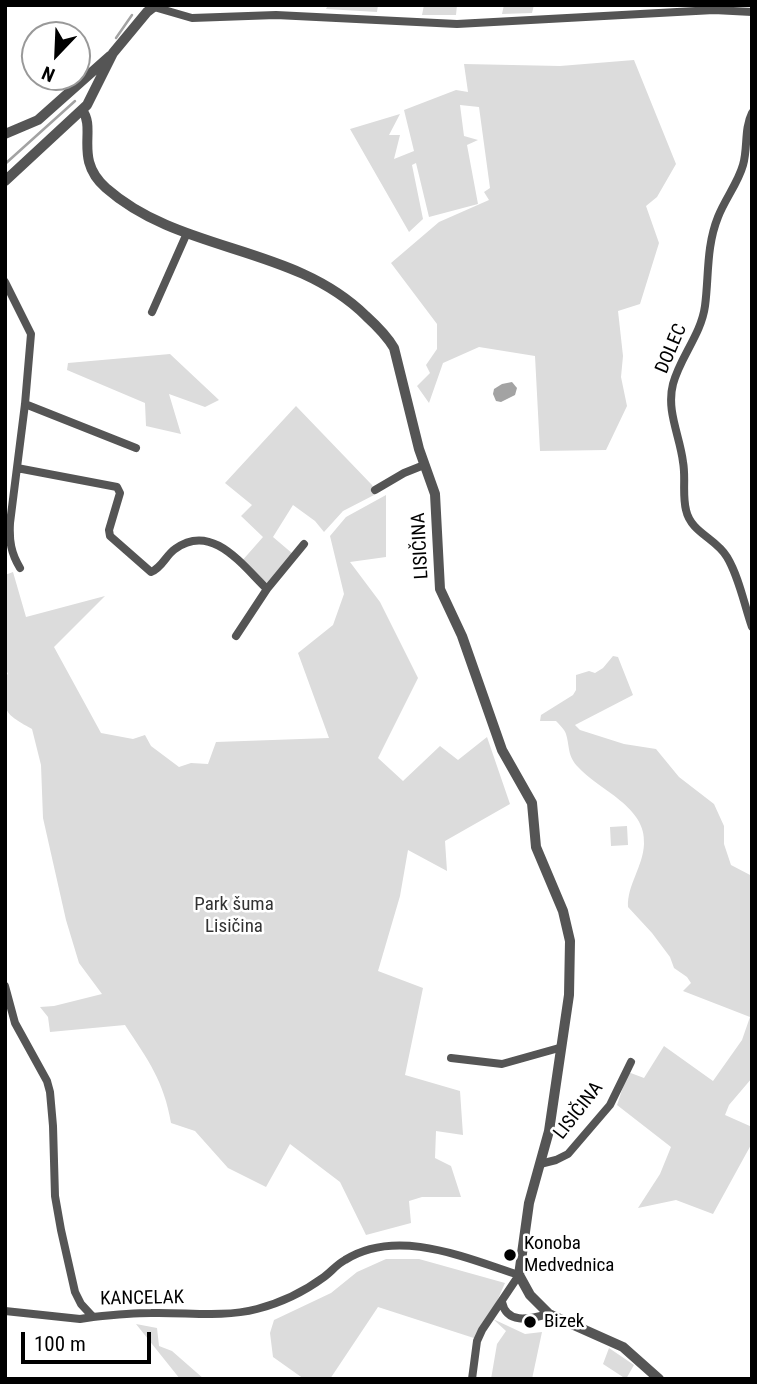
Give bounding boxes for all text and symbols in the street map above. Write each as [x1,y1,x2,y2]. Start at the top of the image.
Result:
north arrow [21,21,91,91]
text: N [39,61,58,87]
street label: DOLEC [651,321,693,377]
street label: LISIČINA [408,512,434,580]
park label: Park šuma Lisičina [194,894,274,938]
street label: LISIČINA [549,1078,609,1144]
place label: Konoba Medvednica [524,1233,614,1277]
marker: Konoba Medvednica [502,1247,518,1263]
street label: KANCELAK [100,1287,184,1311]
place label: Bizek [544,1311,584,1333]
marker: Bizek [522,1314,538,1330]
scale bar [24,1318,154,1362]
text: 100 m [34,1332,86,1356]

